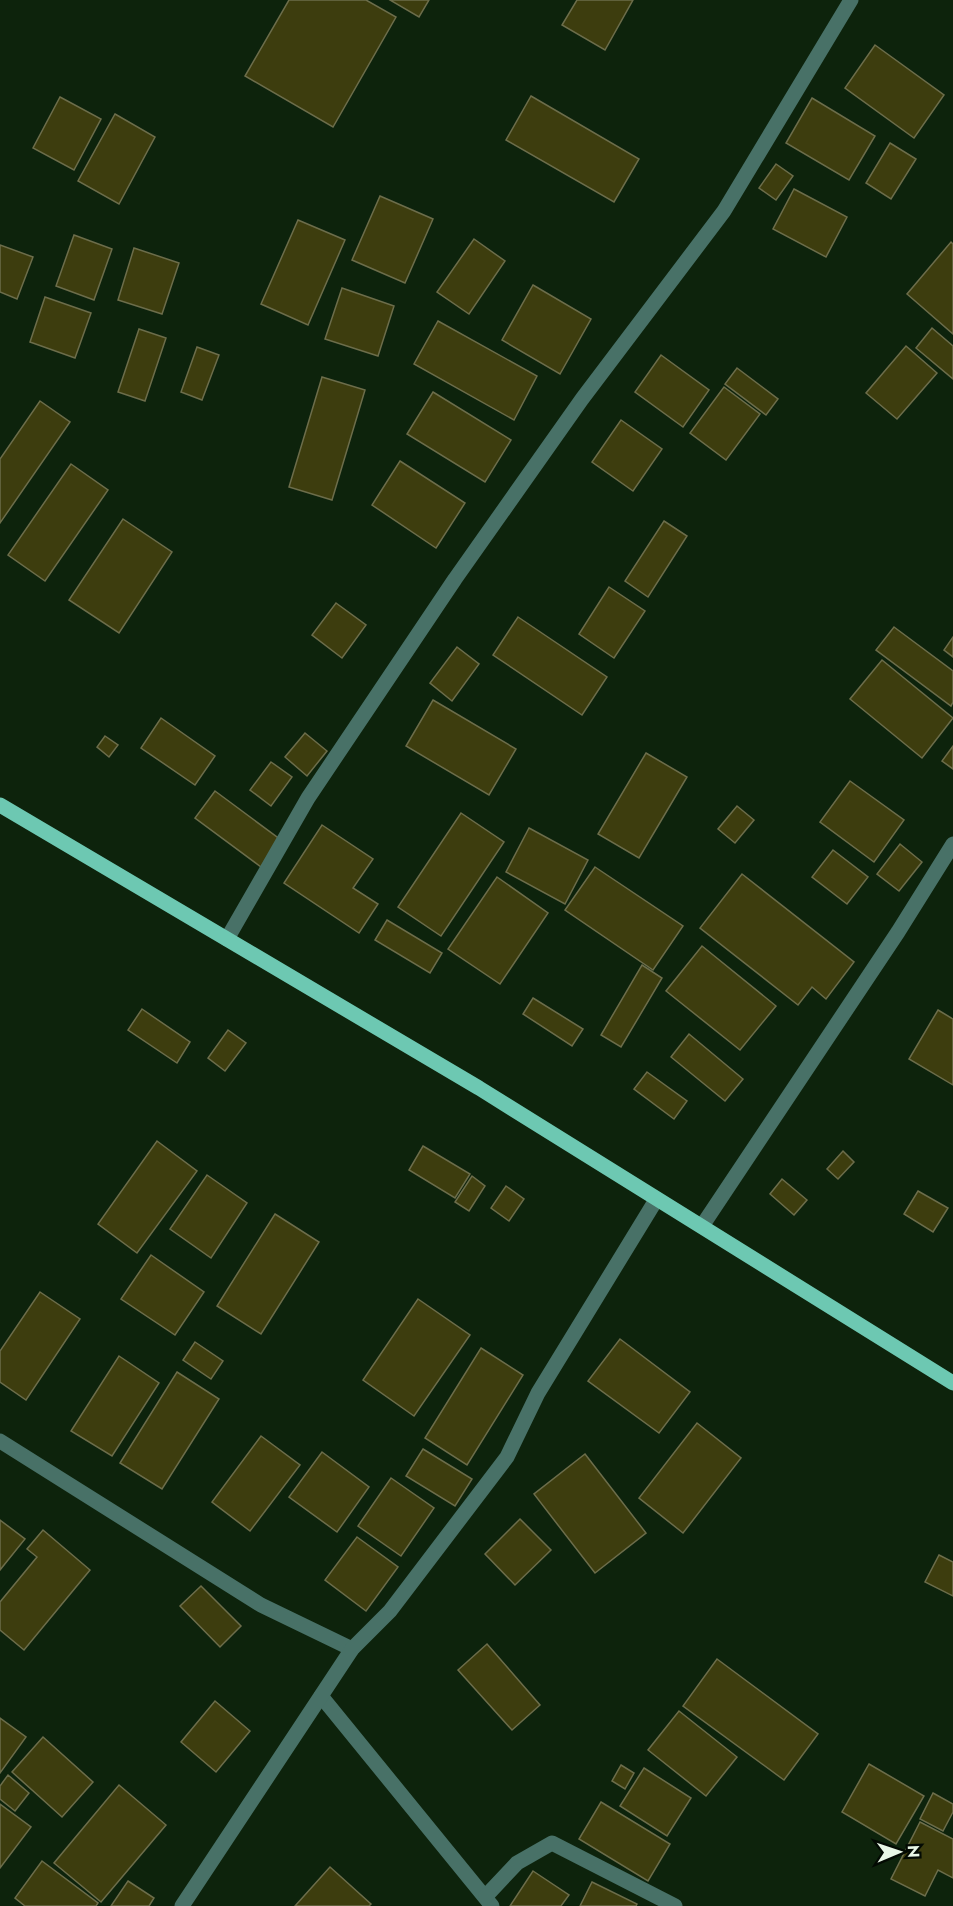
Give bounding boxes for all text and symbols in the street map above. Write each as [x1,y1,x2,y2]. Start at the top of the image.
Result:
north arrow [869,1822,929,1882]
text: N [902,1845,925,1858]

